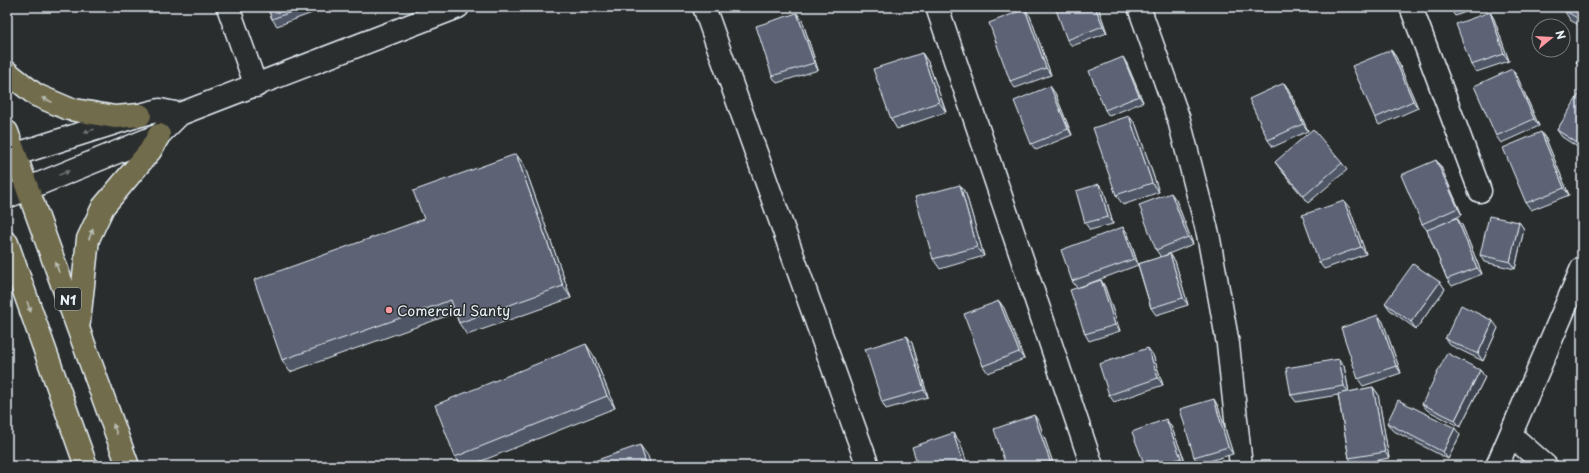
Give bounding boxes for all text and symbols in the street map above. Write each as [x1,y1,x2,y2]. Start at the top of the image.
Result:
north arrow [1531,18,1571,58]
text: N [1552,28,1571,42]
one-way arrow [42,97,53,103]
one-way arrow [82,128,94,134]
one-way arrow [59,169,71,175]
one-way arrow [88,227,94,239]
one-way arrow [54,261,60,273]
road number: N1 [55,288,81,310]
place label: Comercial Santy [397,300,510,321]
one-way arrow [26,301,32,313]
marker: Comercial Santy [384,305,394,315]
one-way arrow [112,423,118,435]

